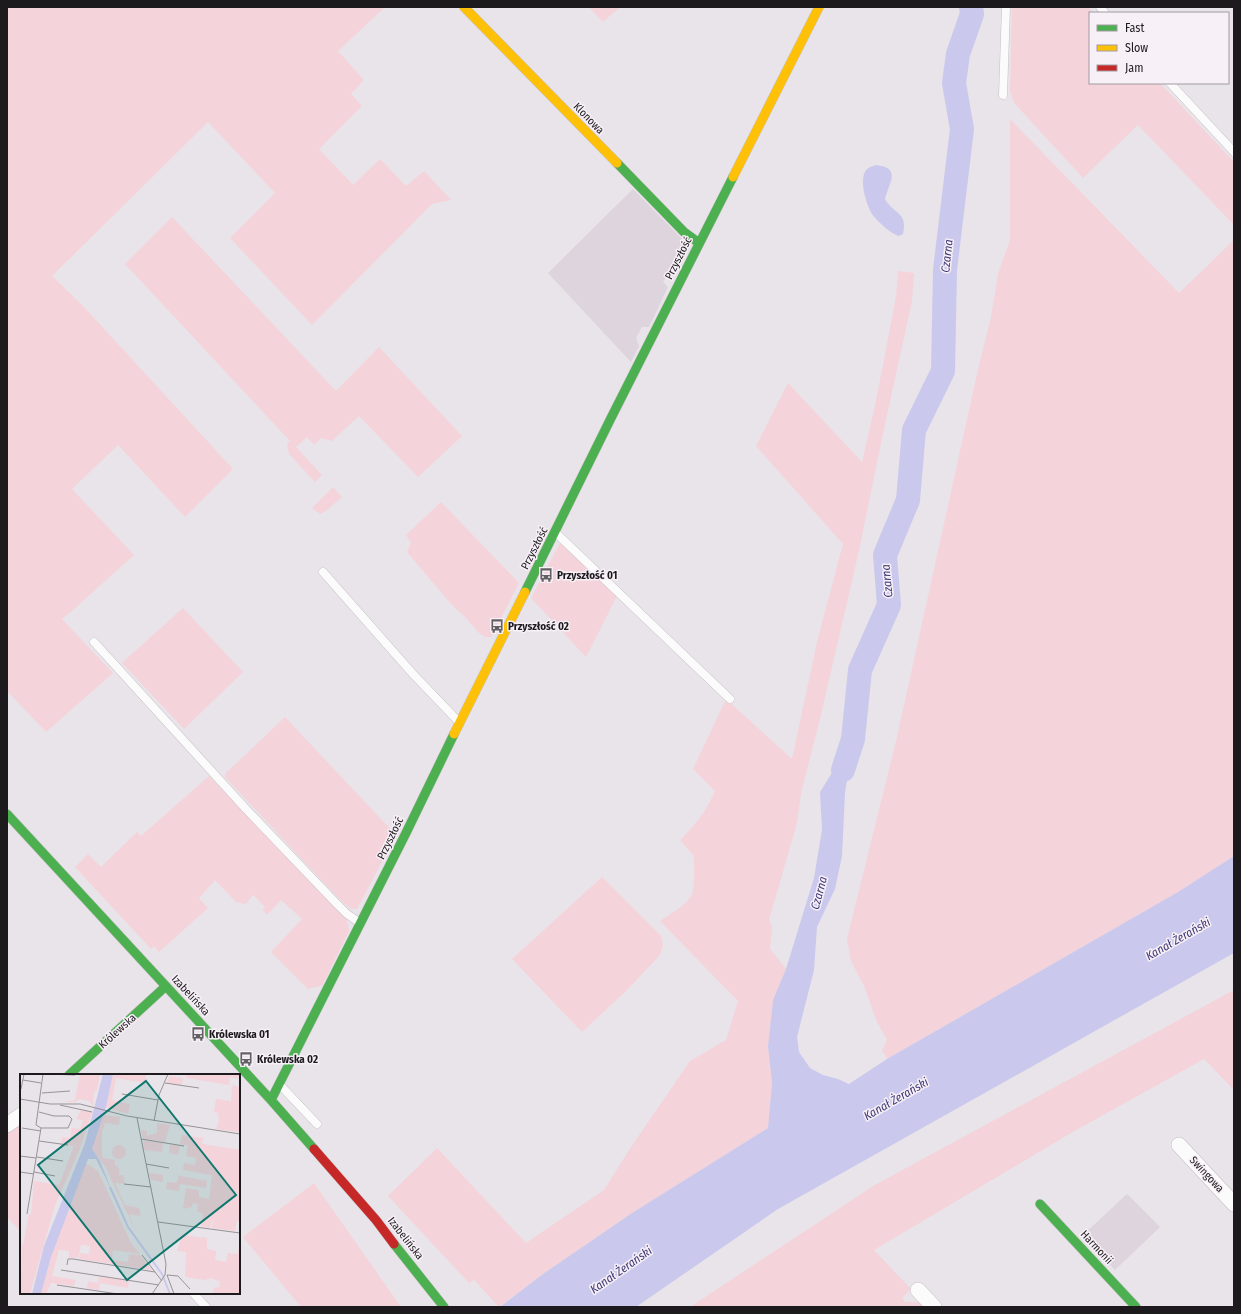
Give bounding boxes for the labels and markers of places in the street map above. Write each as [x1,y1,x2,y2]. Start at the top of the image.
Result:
bus stop icon: Przyszłość 01 [538,567,554,583]
place label: Przyszłość 01 [557,569,617,582]
bus stop icon: Przyszłość 02 [489,618,505,634]
place label: Przyszłość 02 [508,620,569,633]
bus stop icon: Królewska 01 [190,1026,206,1042]
place label: Królewska 01 [209,1028,270,1041]
bus stop icon: Królewska 02 [238,1051,254,1067]
place label: Królewska 02 [257,1053,318,1066]

